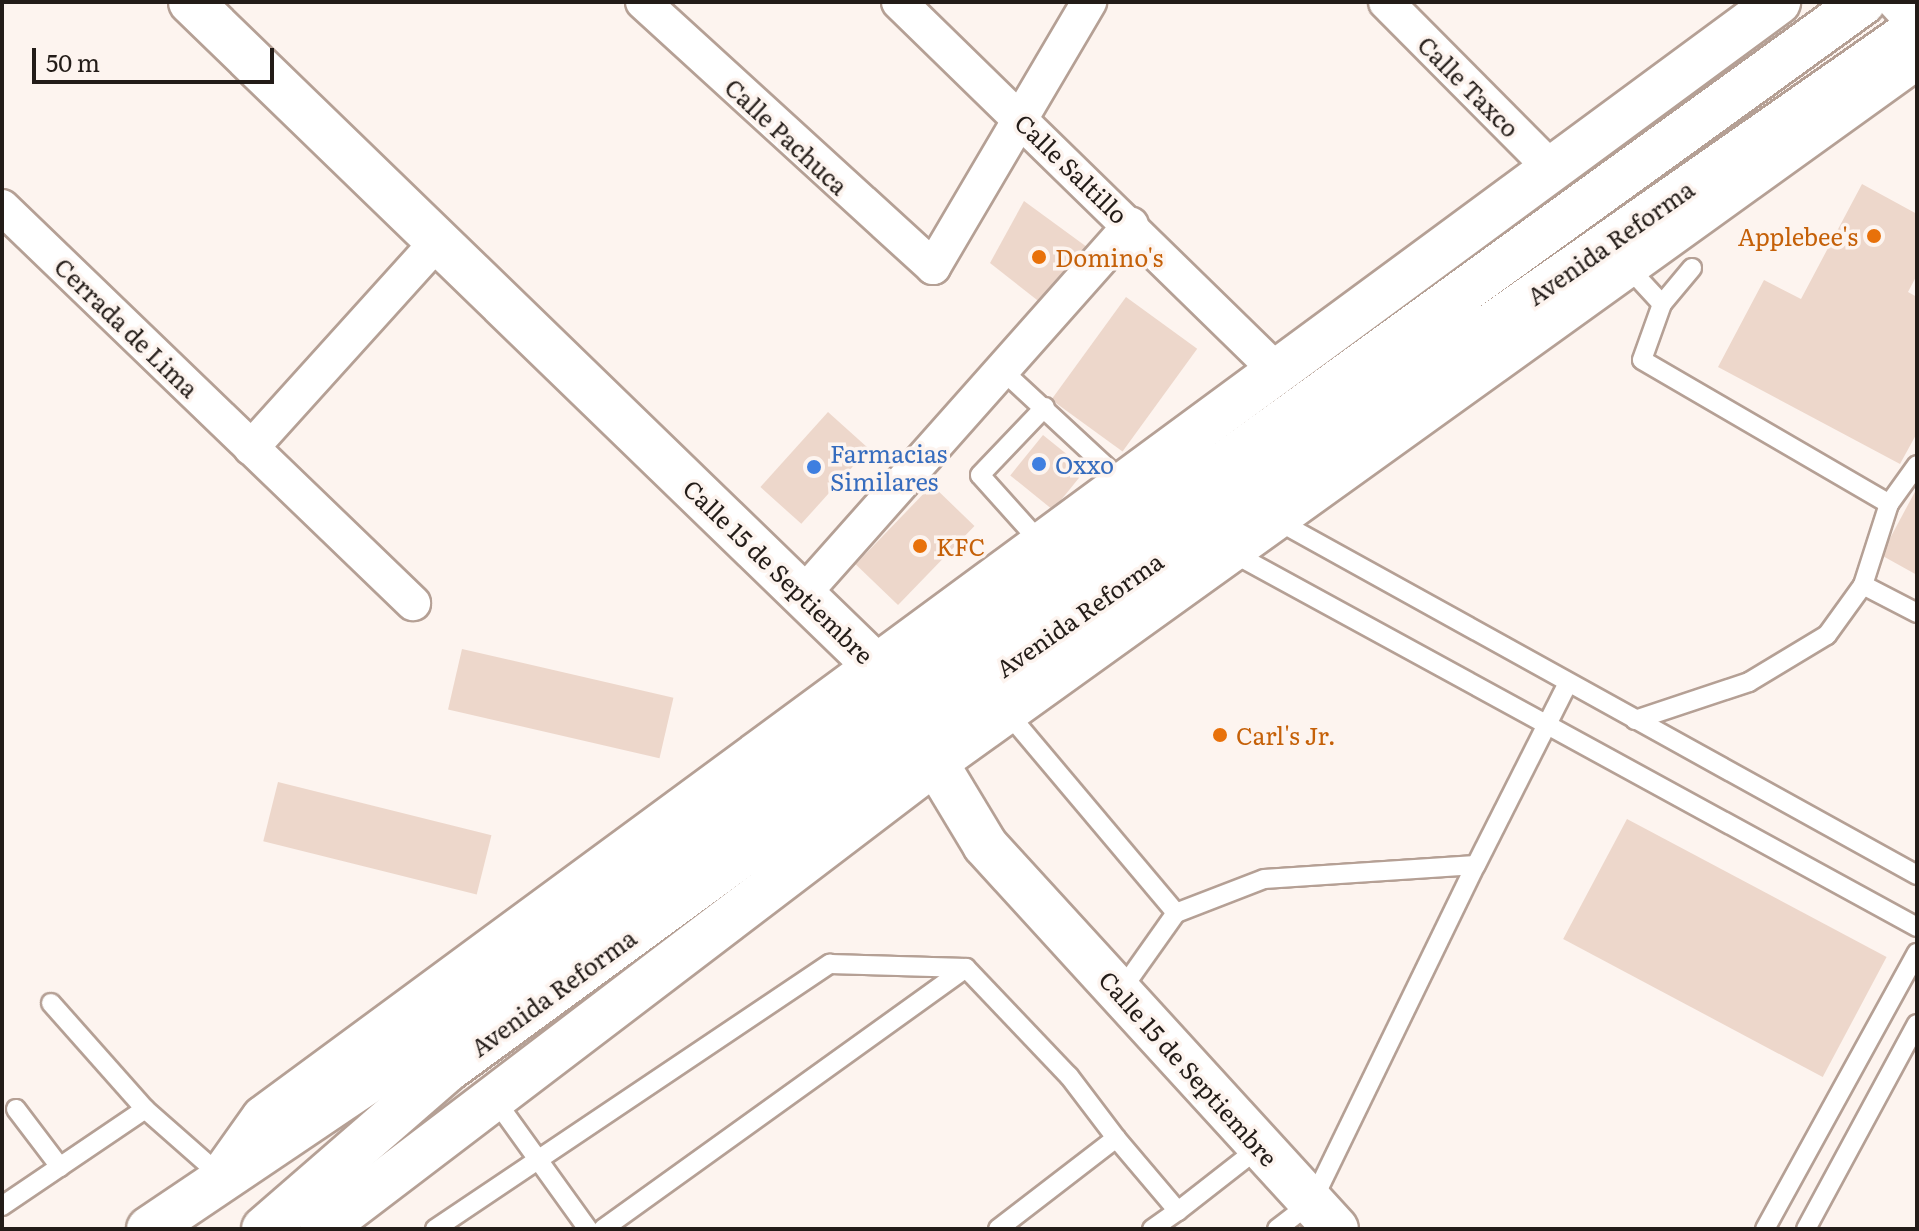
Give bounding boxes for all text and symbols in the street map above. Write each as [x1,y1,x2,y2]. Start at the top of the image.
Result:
street label: Calle Taxco [1413,30,1525,142]
scale bar [36,32,278,82]
text: 50 m [46,44,100,79]
street label: Calle Pachuca [720,72,854,200]
street label: Calle Saltillo [1010,107,1134,229]
street label: Avenida Reforma [1521,174,1699,310]
place label: Applebee's [1738,222,1858,250]
marker: Applebee's [1865,227,1883,245]
place label: Domino's [1055,243,1163,271]
marker: Domino's [1030,248,1048,266]
street label: Cerrada de Lima [49,251,205,403]
place label: Farmacias Similares [830,439,947,495]
place label: Oxxo [1055,450,1114,478]
marker: Oxxo [1030,455,1048,473]
marker: Farmacias Similares [805,458,823,476]
street label: Calle 15 de Septiembre [678,473,880,669]
place label: KFC [936,532,985,560]
marker: KFC [911,537,929,555]
street label: Avenida Reforma [990,546,1168,682]
place label: Carl's Jr. [1236,721,1336,749]
marker: Carl's Jr. [1211,726,1229,744]
street label: Avenida Reforma [465,922,641,1062]
street label: Calle 15 de Septiembre [1094,965,1284,1171]

